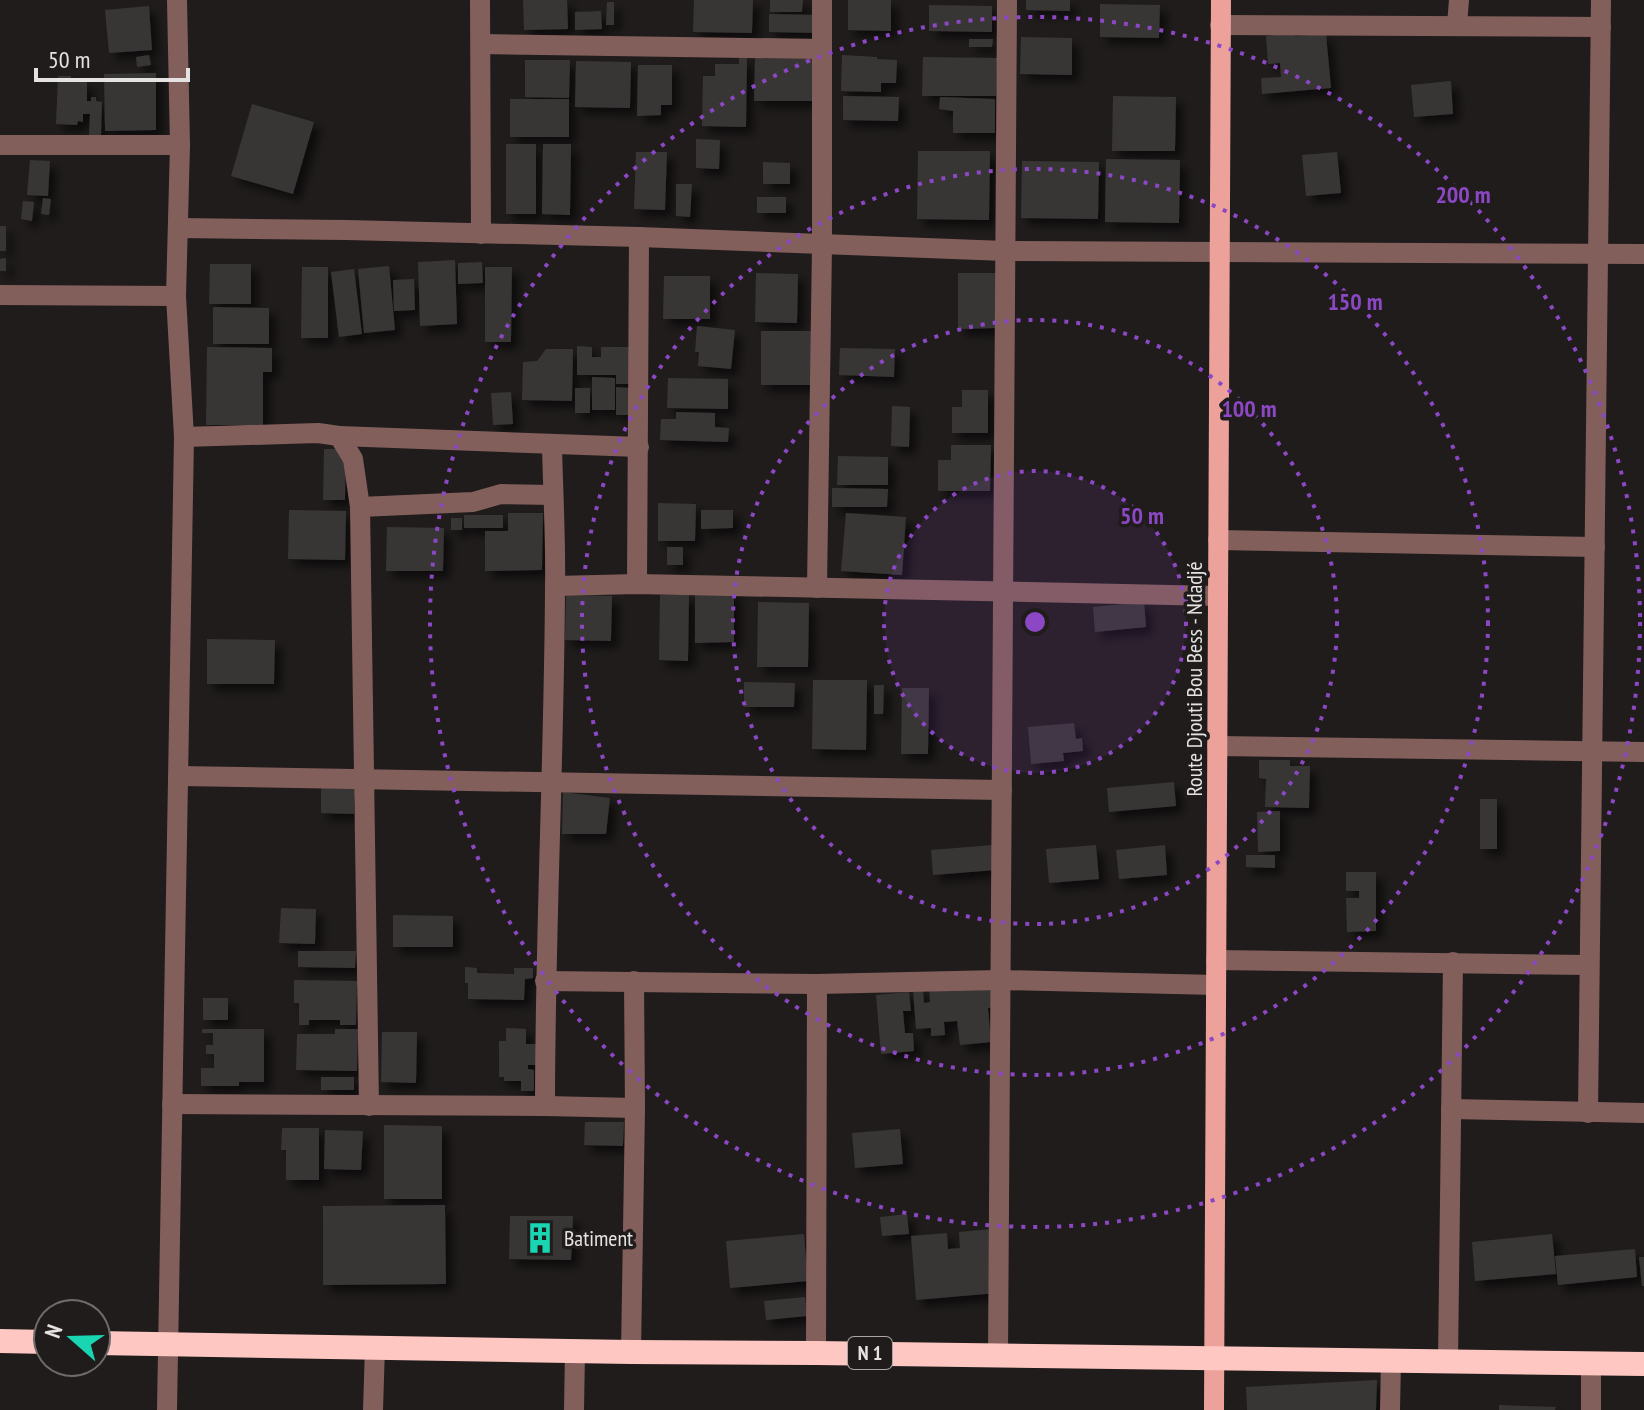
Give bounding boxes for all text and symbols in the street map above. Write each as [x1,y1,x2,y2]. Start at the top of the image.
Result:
scale bar [36,32,188,82]
text: 50 m [48,44,90,75]
text: 200 m [1435,179,1491,210]
text: 150 m [1327,286,1383,317]
text: 100 m [1221,393,1277,424]
text: 50 m [1120,500,1164,531]
street label: Route Djouti Bou Bess - Ndadjé [1180,561,1208,797]
centre of rings [1021,608,1049,636]
building icon: Batiment [523,1221,557,1255]
place label: Batiment [564,1224,633,1252]
north arrow [32,1298,112,1378]
text: N [38,1321,68,1342]
road number: N 1 [848,1337,892,1369]

